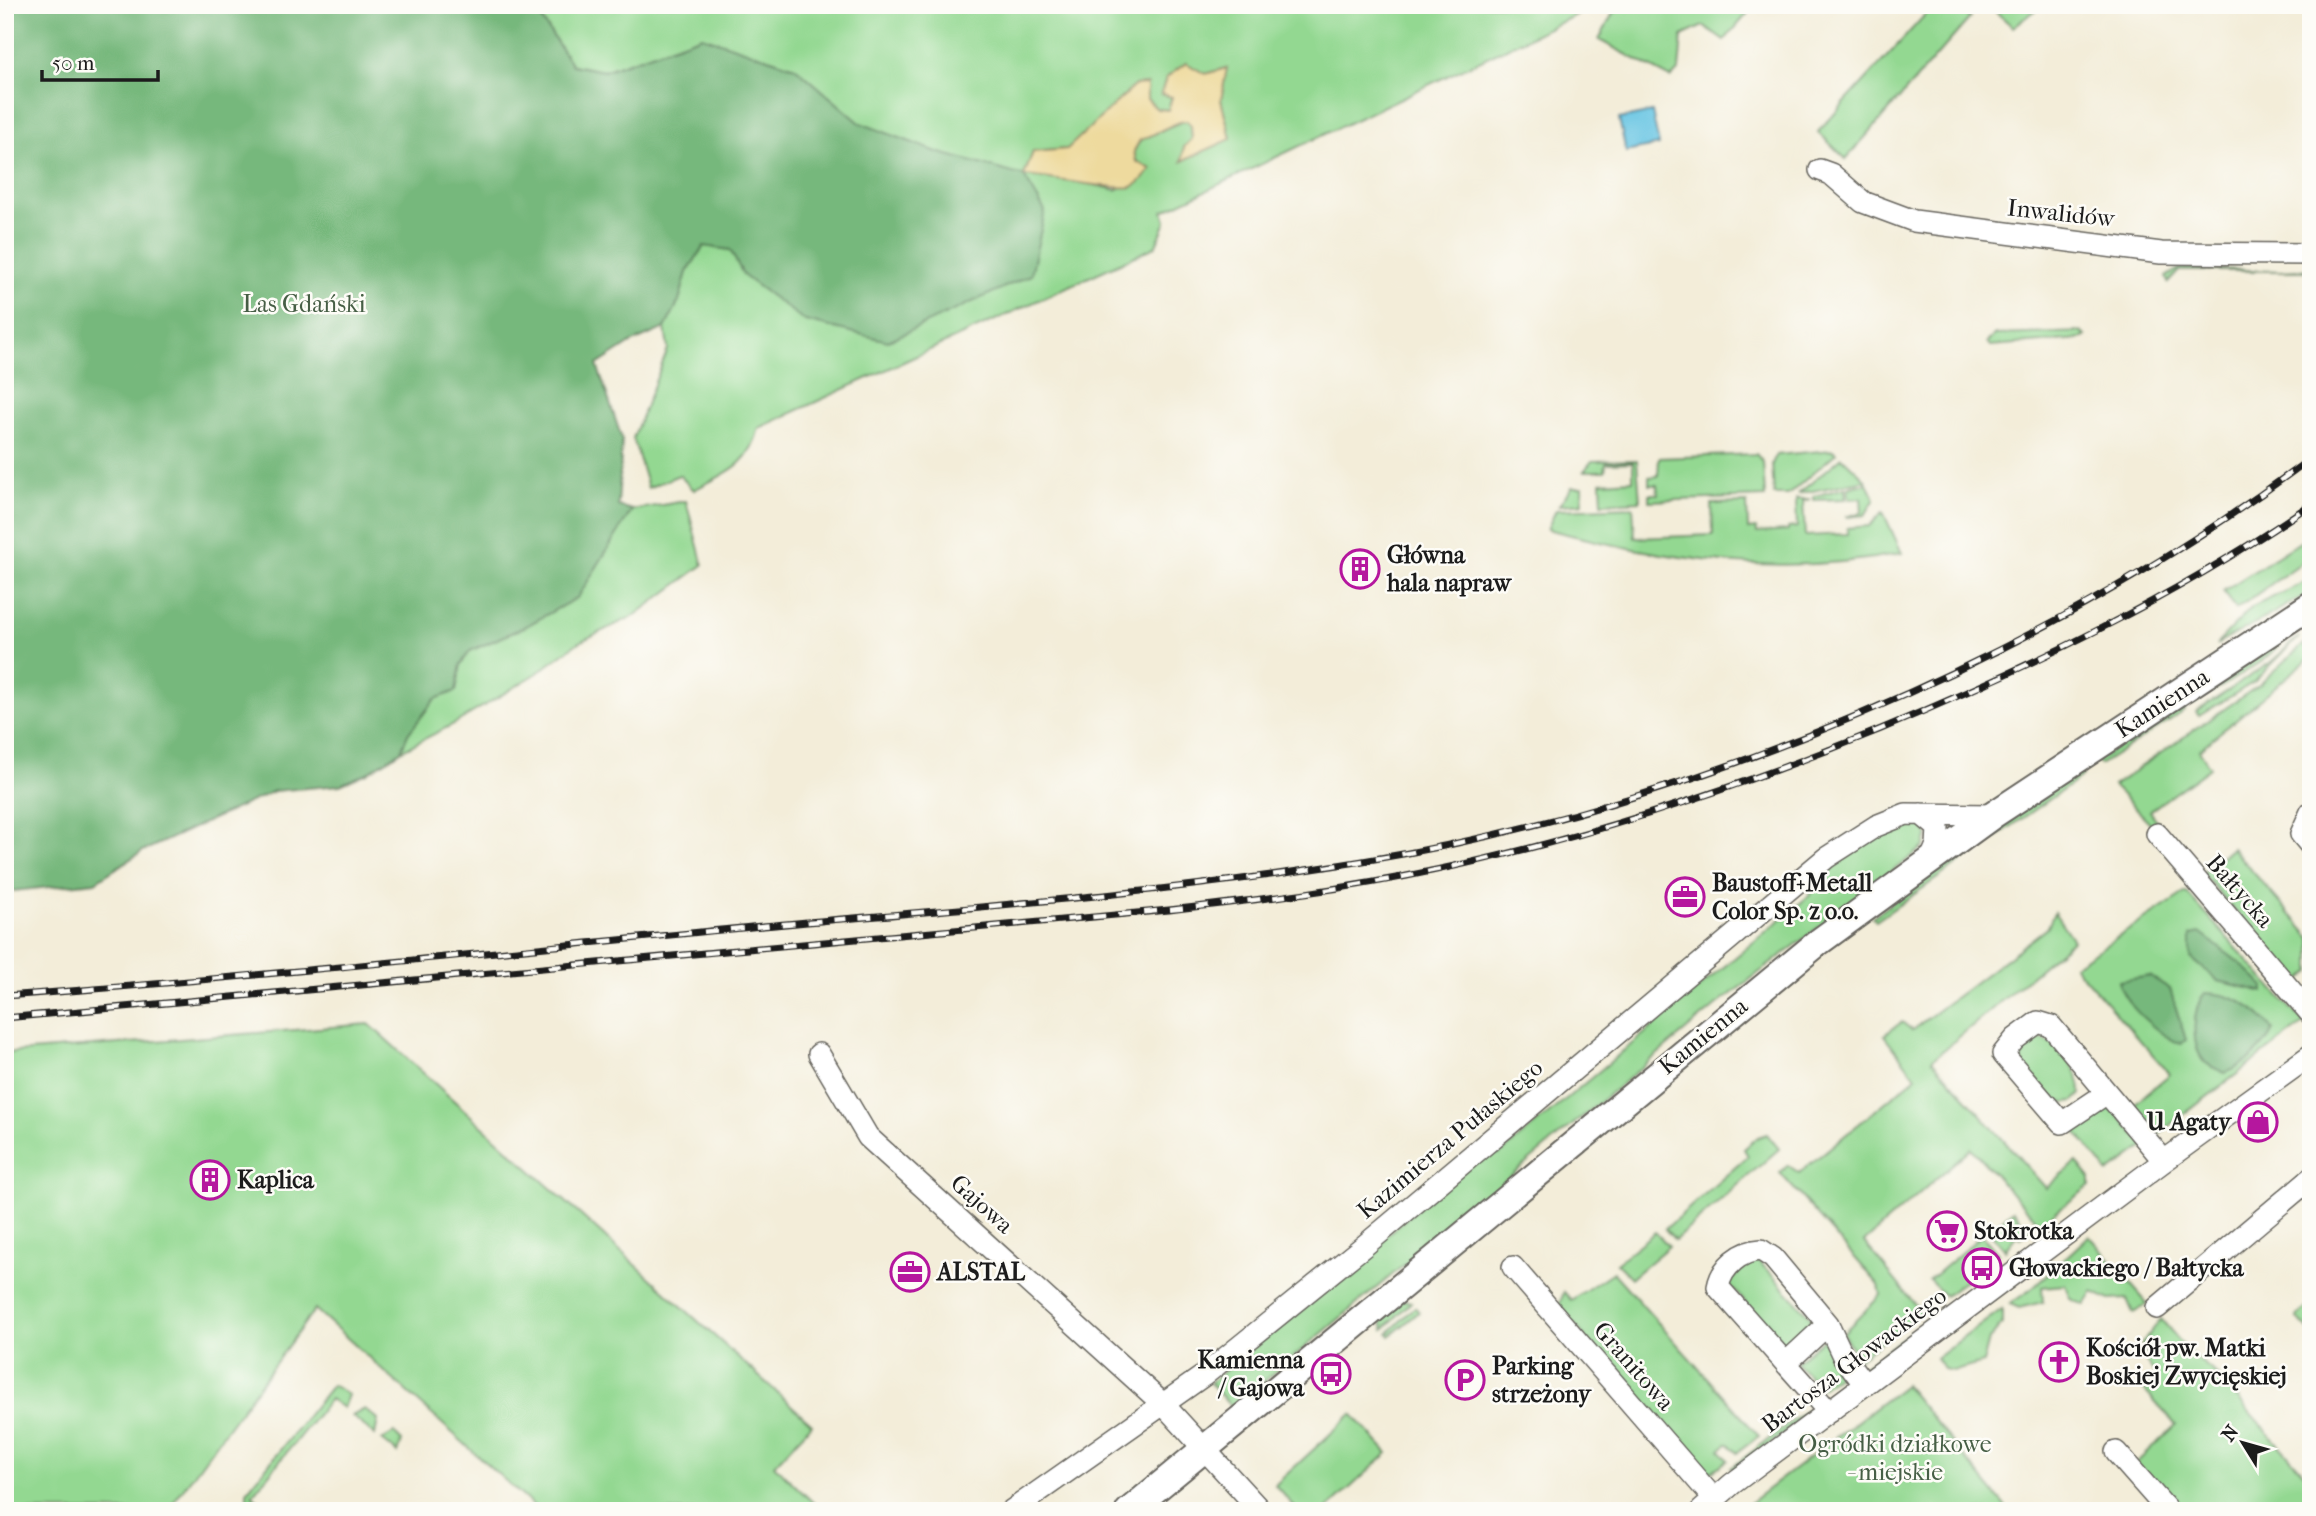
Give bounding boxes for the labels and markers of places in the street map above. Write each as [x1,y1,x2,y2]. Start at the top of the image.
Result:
place label: Główna hala napraw [1386,541,1512,597]
building icon: Główna hala napraw [1339,548,1381,590]
place label: Baustoff+Metall Color Sp. z o.o. [1712,869,1872,925]
office icon: Baustoff+Metall Color Sp. z o.o. [1664,876,1706,918]
shop icon: U Agaty [2237,1101,2279,1143]
place label: U Agaty [2145,1108,2232,1136]
building icon: Kaplica [189,1159,231,1201]
place label: Kaplica [237,1166,315,1194]
supermarket icon: Stokrotka [1926,1210,1968,1252]
place label: Stokrotka [1974,1217,2074,1245]
bus stop icon: Głowackiego / Bałtycka [1961,1247,2003,1289]
office icon: ALSTAL [889,1251,931,1293]
place label: Głowackiego / Bałtycka [2009,1254,2244,1282]
place label: ALSTAL [935,1258,1026,1286]
place label: Kościół pw. Matki Boskiej Zwycięskiej [2086,1334,2287,1391]
church icon: Kościół pw. Matki Boskiej Zwycięskiej [2038,1341,2080,1383]
place label: Kamienna / Gajowa [1197,1346,1305,1402]
place label: Parking strzeżony [1492,1352,1592,1408]
bus stop icon: Kamienna / Gajowa [1310,1353,1352,1395]
parking icon: Parking strzeżony [1444,1359,1486,1401]

